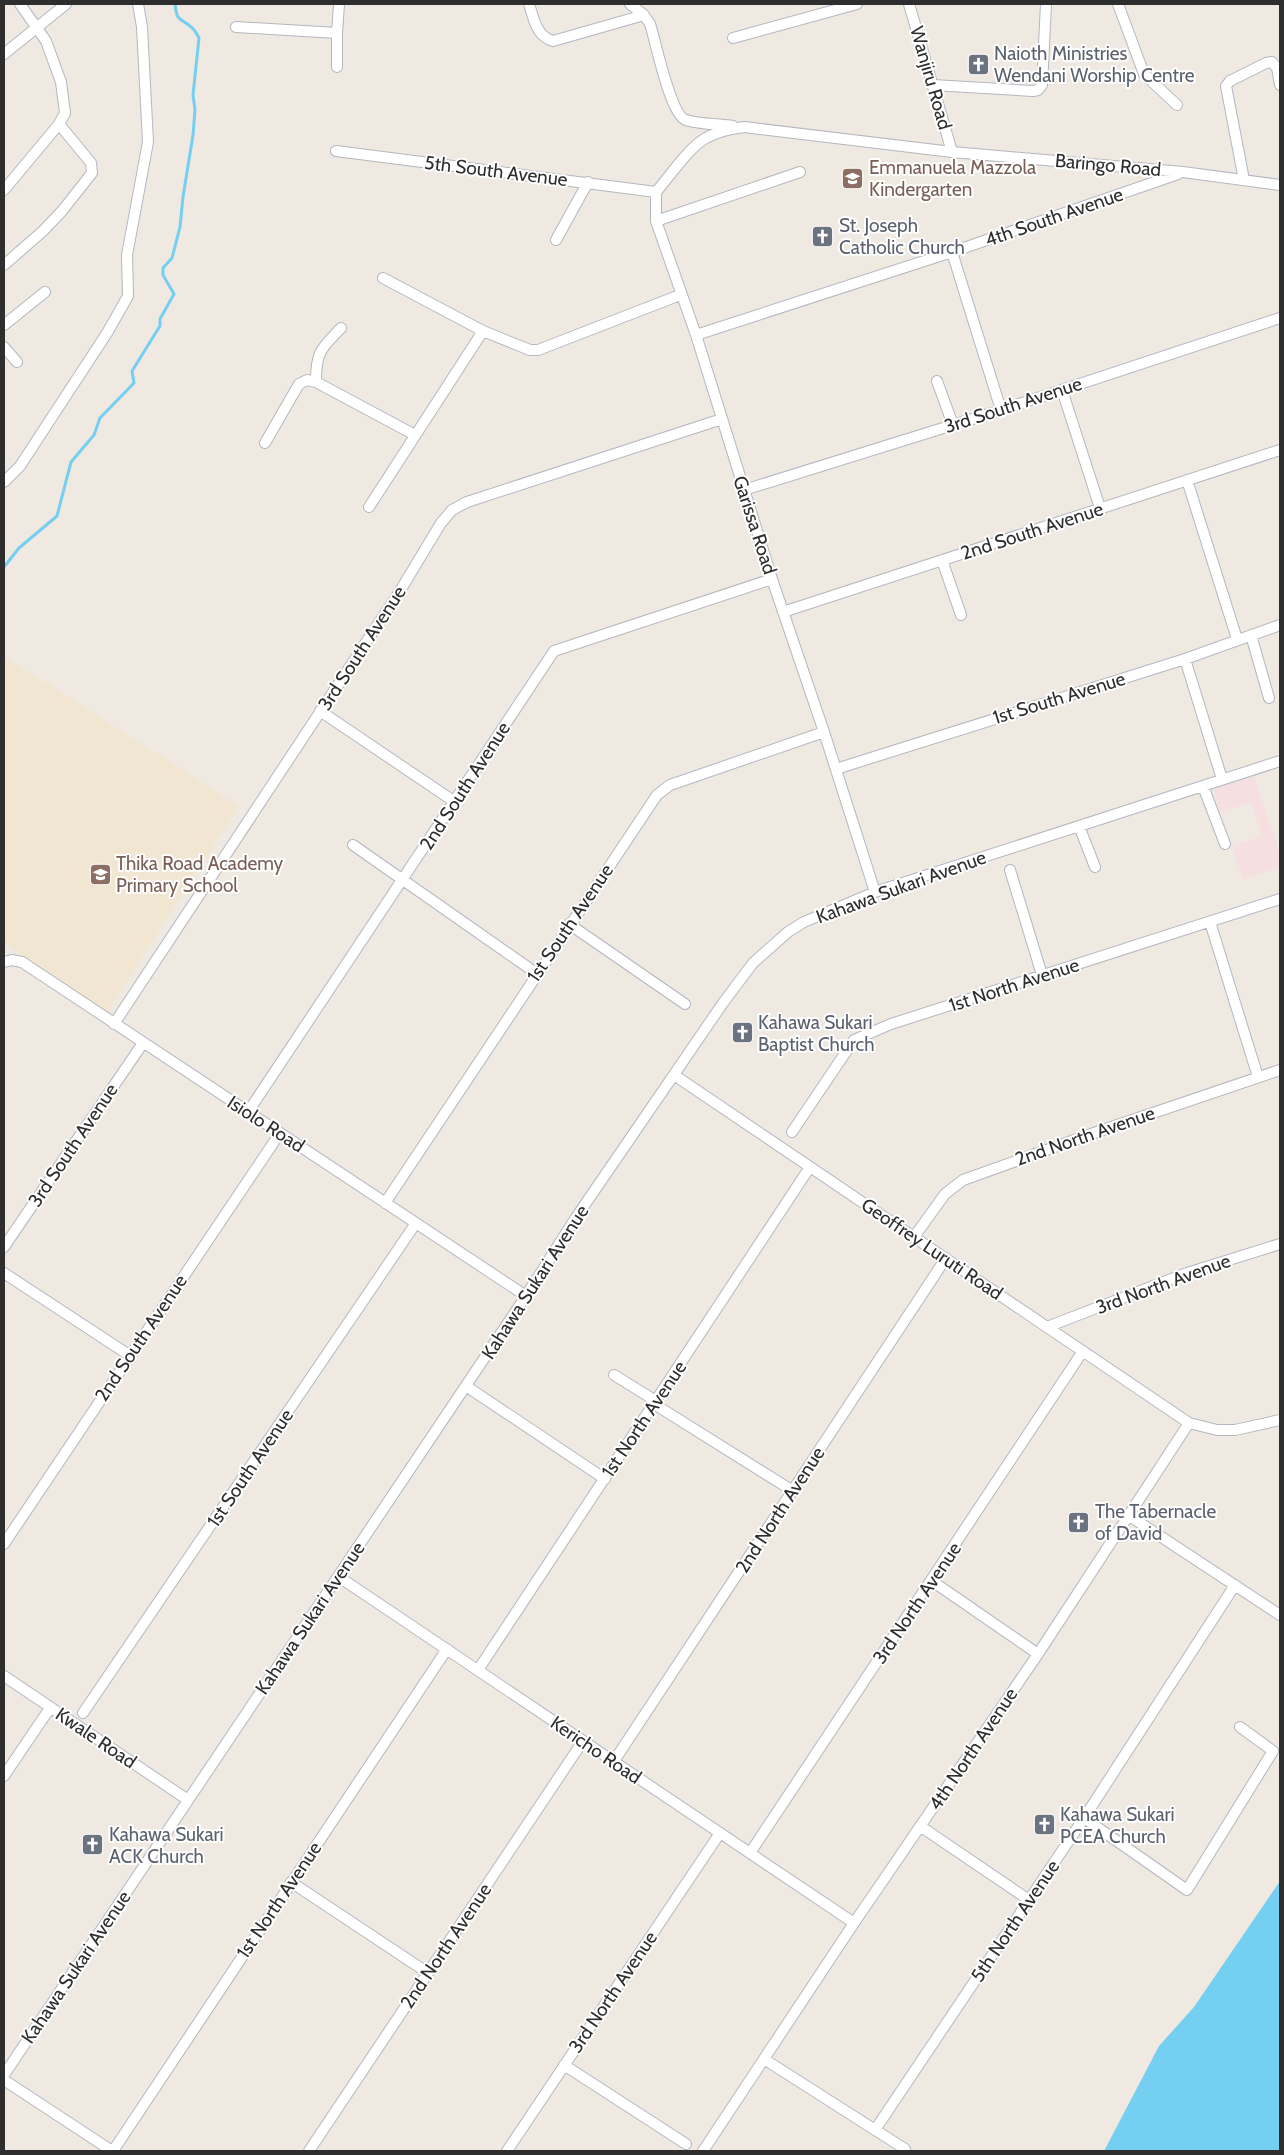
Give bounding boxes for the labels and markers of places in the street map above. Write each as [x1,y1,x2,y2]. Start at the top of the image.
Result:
place label: Naioth Ministries Wendani Worship Centre [994,42,1195,87]
church icon: Naioth Ministries Wendani Worship Centre [966,52,990,76]
place label: Emmanuela Mazzola Kindergarten [869,156,1036,201]
school or university icon: Emmanuela Mazzola Kindergarten [841,166,865,190]
place label: St. Joseph Catholic Church [839,214,965,259]
church icon: St. Joseph Catholic Church [811,224,835,248]
place label: Thika Road Academy Primary School [116,852,284,897]
school or university icon: Thika Road Academy Primary School [88,862,112,886]
place label: Kahawa Sukari Baptist Church [758,1011,875,1056]
church icon: Kahawa Sukari Baptist Church [730,1021,754,1045]
place label: The Tabernacle of David [1095,1500,1216,1545]
church icon: The Tabernacle of David [1067,1510,1091,1534]
place label: Kahawa Sukari PCEA Church [1060,1803,1175,1848]
church icon: Kahawa Sukari PCEA Church [1032,1813,1056,1837]
place label: Kahawa Sukari ACK Church [109,1823,224,1868]
church icon: Kahawa Sukari ACK Church [81,1833,105,1857]

